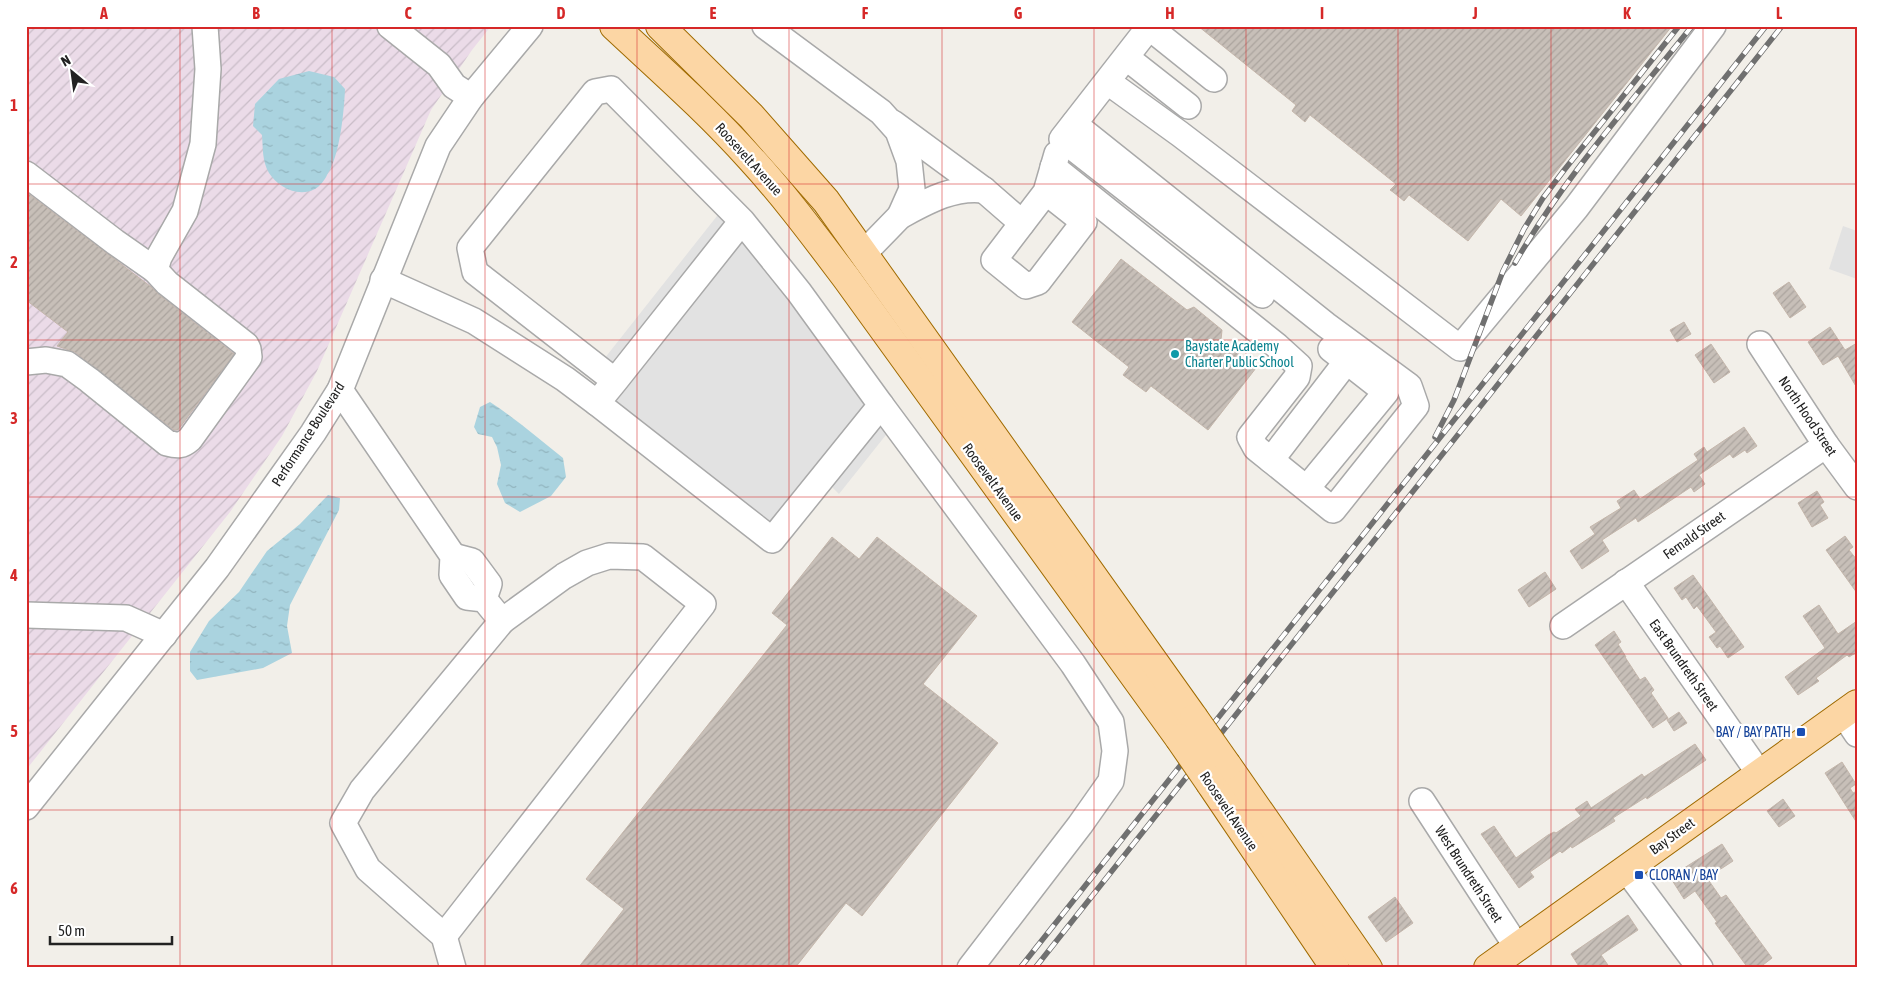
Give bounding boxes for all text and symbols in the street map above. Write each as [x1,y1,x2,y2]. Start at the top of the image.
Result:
text: A [99,4,108,22]
text: B [252,4,260,22]
text: C [404,4,412,22]
text: D [557,4,566,22]
text: E [710,4,717,22]
text: F [862,4,869,22]
text: G [1014,4,1023,22]
text: H [1165,4,1175,22]
text: I [1320,4,1324,22]
text: J [1471,4,1478,22]
text: K [1623,4,1631,22]
text: L [1776,4,1783,22]
north arrow [48,48,98,98]
text: N [58,52,73,70]
text: 1 [10,96,18,114]
street label: Roosevelt Avenue [712,120,786,198]
text: 2 [10,253,18,271]
place label: Baystate Academy Charter Public School [1185,338,1294,370]
marker: Baystate Academy Charter Public School [1169,348,1181,360]
street label: North Hood Street [1776,373,1840,459]
street label: Performance Boulevard [268,379,348,489]
text: 3 [10,409,18,427]
street label: Roosevelt Avenue [960,440,1026,524]
street label: Fernald Street [1660,508,1728,562]
text: 4 [9,566,18,584]
street label: East Brundreth Street [1646,616,1722,714]
text: 5 [10,722,18,740]
place label: BAY / BAY PATH [1716,724,1791,740]
marker: BAY / BAY PATH [1795,726,1807,738]
street label: Roosevelt Avenue [1197,769,1261,853]
street label: Bay Street [1646,814,1698,858]
street label: West Brundreth Street [1432,823,1506,925]
place label: CLORAN / BAY [1649,867,1719,883]
marker: CLORAN / BAY [1633,869,1645,881]
text: 6 [10,879,18,897]
scale bar [50,914,172,946]
text: 50 m [58,922,85,939]

